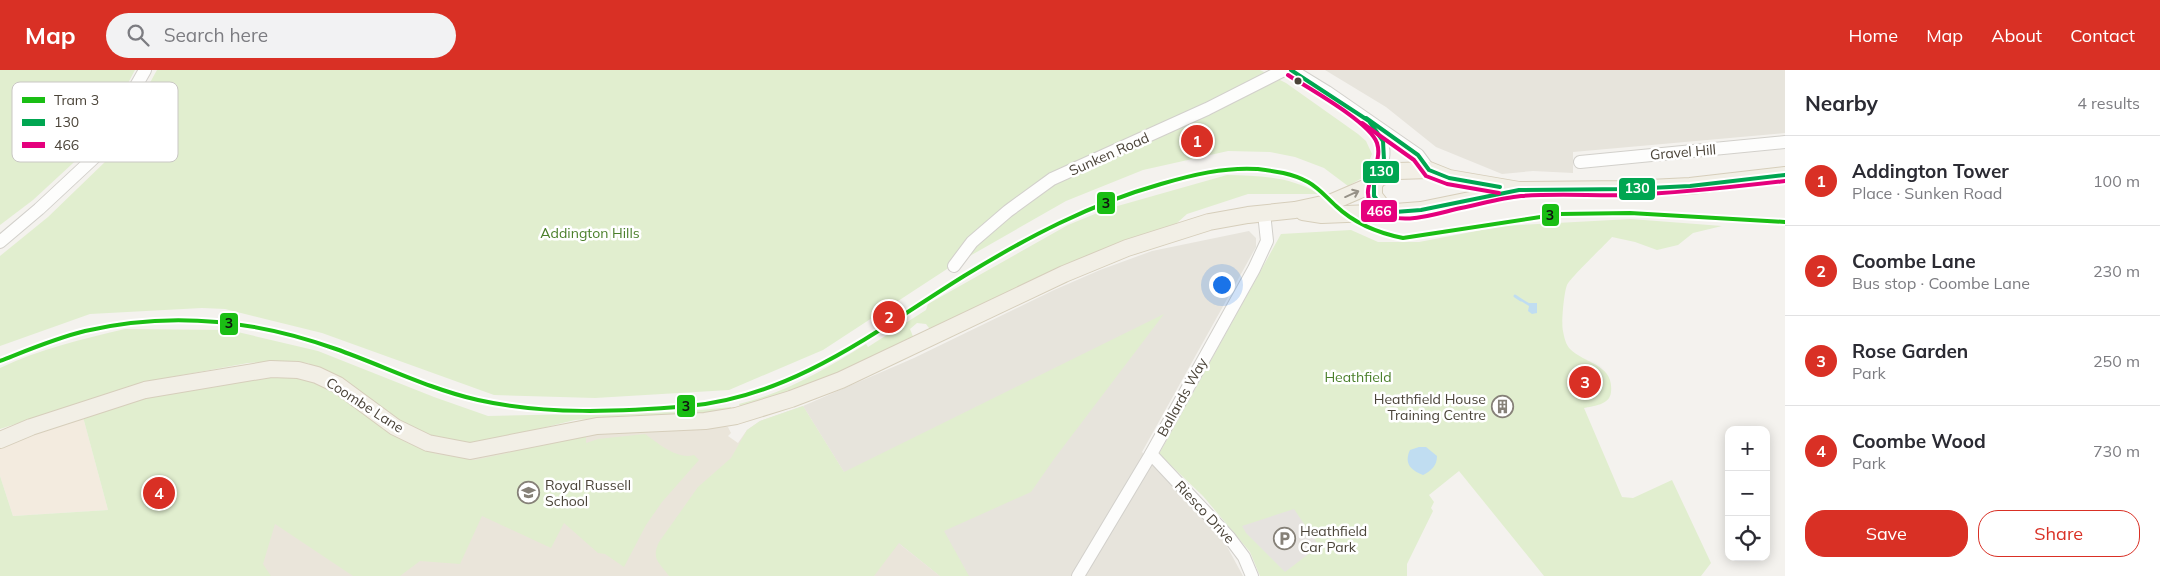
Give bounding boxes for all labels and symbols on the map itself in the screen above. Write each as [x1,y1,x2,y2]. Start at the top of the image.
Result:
unlabelled marker [1293,76,1303,86]
legend [12,82,178,162]
text: Tram 3 [54,91,99,109]
text: 130 [54,113,79,131]
pin: 1 [1181,122,1213,160]
street label: Sunken Road [1066,128,1152,180]
text: 466 [54,136,79,154]
street label: Gravel Hill [1649,140,1717,164]
line badge: 130 [1362,160,1400,184]
text: 130 [1368,162,1394,180]
line badge: 130 [1618,177,1656,201]
text: 130 [1624,179,1650,197]
one-way arrow [1344,189,1359,199]
line badge: 3 [1096,191,1116,215]
text: 3 [1102,194,1110,212]
line badge: 466 [1360,199,1398,223]
text: 466 [1366,202,1392,220]
line badge: 3 [1541,203,1560,227]
text: 3 [1546,206,1554,224]
park label: Addington Hills [540,224,640,242]
your location [1209,272,1235,298]
pin: 2 [873,298,905,336]
line badge: 3 [219,312,239,336]
text: 3 [225,314,233,332]
street label: Ballards Way [1153,354,1211,440]
pin: 3 [1569,363,1601,401]
park label: Heathfield [1324,368,1392,386]
street label: Coombe Lane [323,373,407,437]
place label: Heathfield House Training Centre [1374,390,1486,424]
line badge: 3 [676,394,696,418]
building icon: Heathfield House Training Centre [1490,395,1514,419]
text: 3 [682,397,690,415]
pin: 4 [143,474,175,512]
place label: Royal Russell School [545,476,631,510]
street label: Riesco Drive [1171,477,1239,547]
school or university icon: Royal Russell School [517,481,541,505]
place label: Heathfield Car Park [1300,522,1367,556]
parking icon: Heathfield Car Park [1272,527,1296,551]

